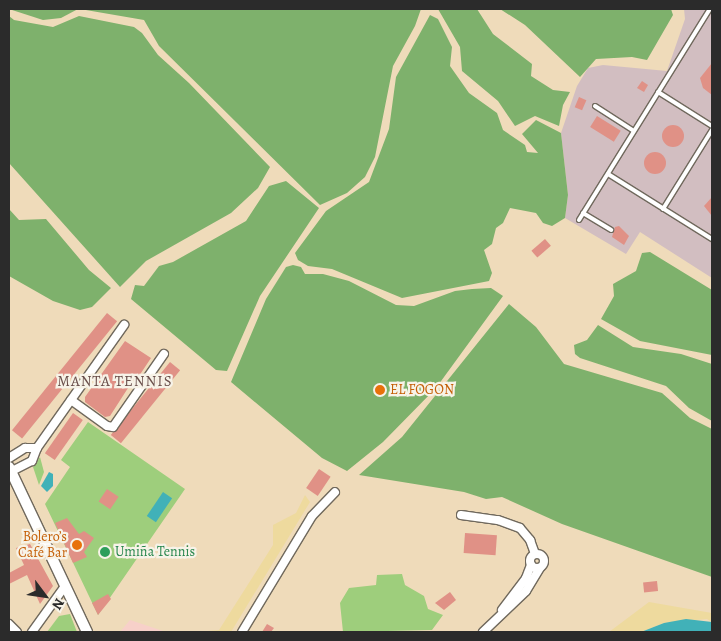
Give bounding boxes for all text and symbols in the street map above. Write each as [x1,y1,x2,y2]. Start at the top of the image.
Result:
district label: MANTA TENNIS [56,373,174,391]
place label: EL FOGON [390,382,454,398]
marker: EL FOGON [374,384,386,396]
place label: Bolero’s Café Bar [18,529,67,562]
marker: Bolero’s Café Bar [71,539,83,551]
place label: Umiña Tennis [115,544,195,560]
marker: Umiña Tennis [99,546,111,558]
north arrow [20,571,70,621]
text: N [48,595,69,613]

